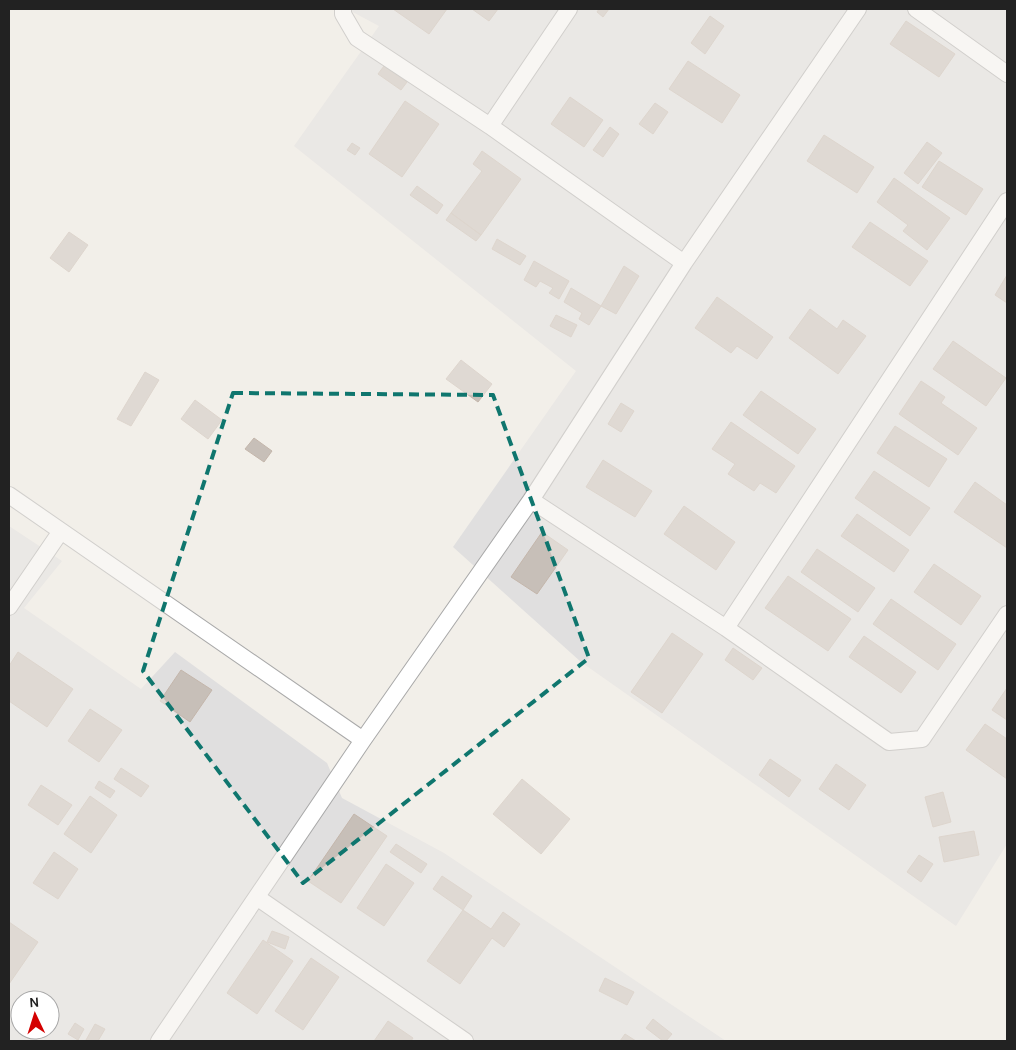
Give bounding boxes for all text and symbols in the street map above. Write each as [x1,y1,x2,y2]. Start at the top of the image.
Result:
north arrow [10,990,60,1040]
text: N [29,994,40,1011]

